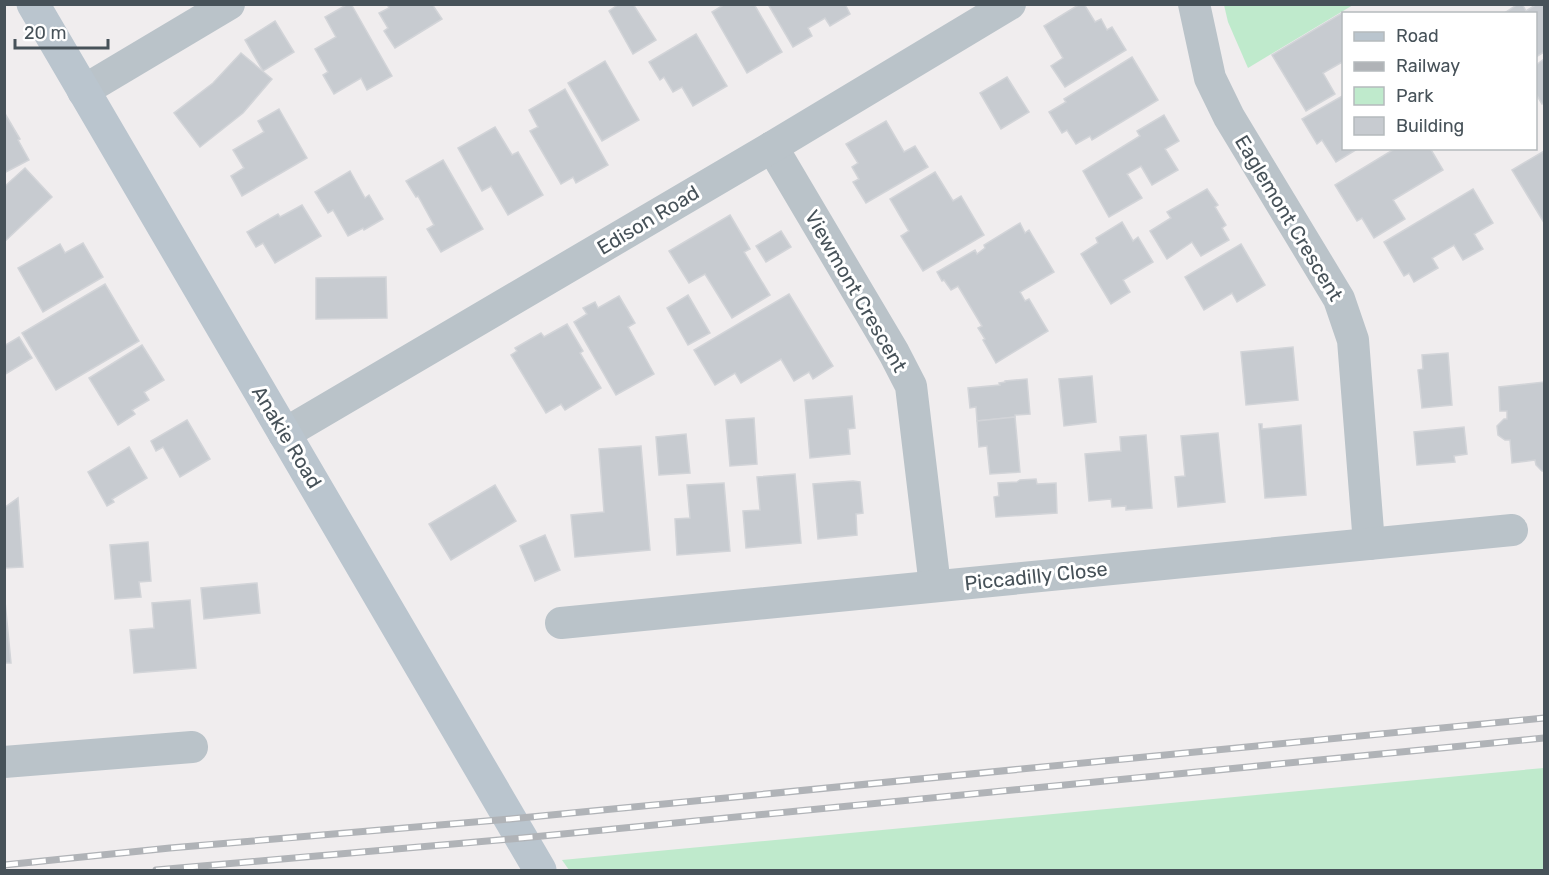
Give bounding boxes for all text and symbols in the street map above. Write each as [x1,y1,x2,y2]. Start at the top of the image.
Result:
scale bar [15,12,108,50]
legend [1342,12,1537,150]
text: 20 m [24,22,66,44]
text: Road [1396,25,1439,47]
text: Railway [1396,55,1460,77]
text: Park [1396,85,1434,107]
text: Building [1396,115,1464,137]
street label: Eaglemont Crescent [1230,131,1348,305]
street label: Edison Road [593,180,703,260]
street label: Viewmont Crescent [800,206,912,376]
street label: Anakie Road [247,381,327,493]
street label: Piccadilly Close [963,557,1109,595]

